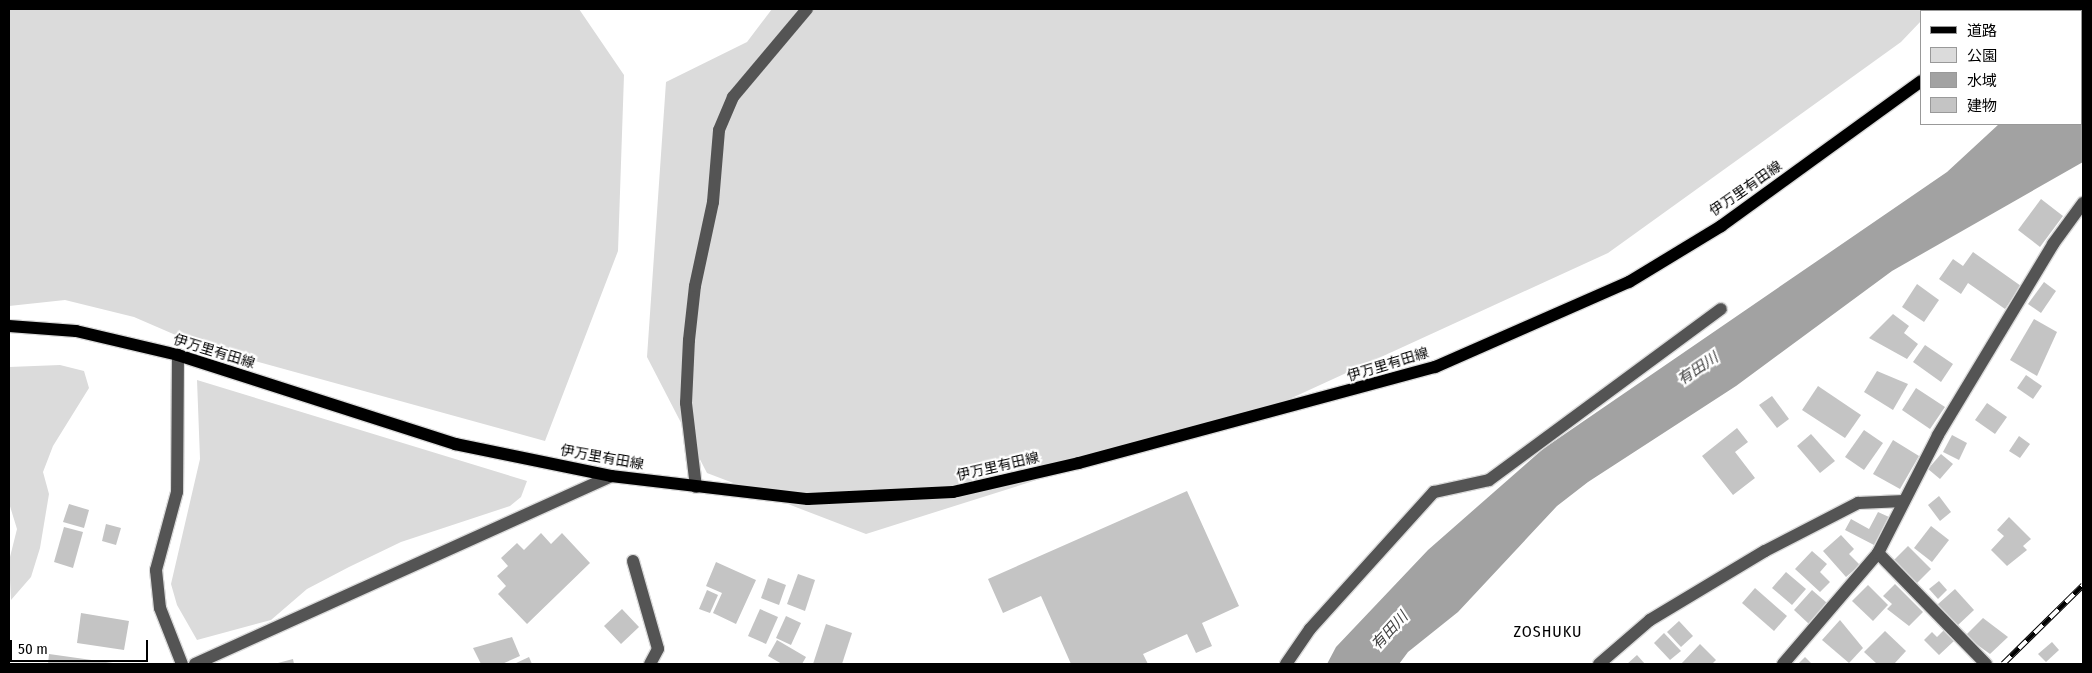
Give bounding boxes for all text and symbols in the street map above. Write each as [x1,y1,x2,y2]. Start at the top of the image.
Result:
legend [1920,10,2082,125]
text: 道路 [1967,22,1997,40]
text: 公園 [1967,47,1997,65]
text: 水域 [1967,72,1997,90]
text: 建物 [1967,97,1997,115]
street label: 伊万里有田線 [1707,158,1785,220]
street label: 伊万里有田線 [171,332,257,372]
street label: 伊万里有田線 [1345,345,1431,385]
water label: 有田川 [1674,349,1722,389]
street label: 伊万里有田線 [559,442,645,474]
street label: 伊万里有田線 [955,449,1041,485]
water label: 有田川 [1368,608,1412,654]
district label: ZOSHUKU [1513,622,1583,642]
scale bar [12,630,150,662]
text: 50 m [18,640,48,658]

